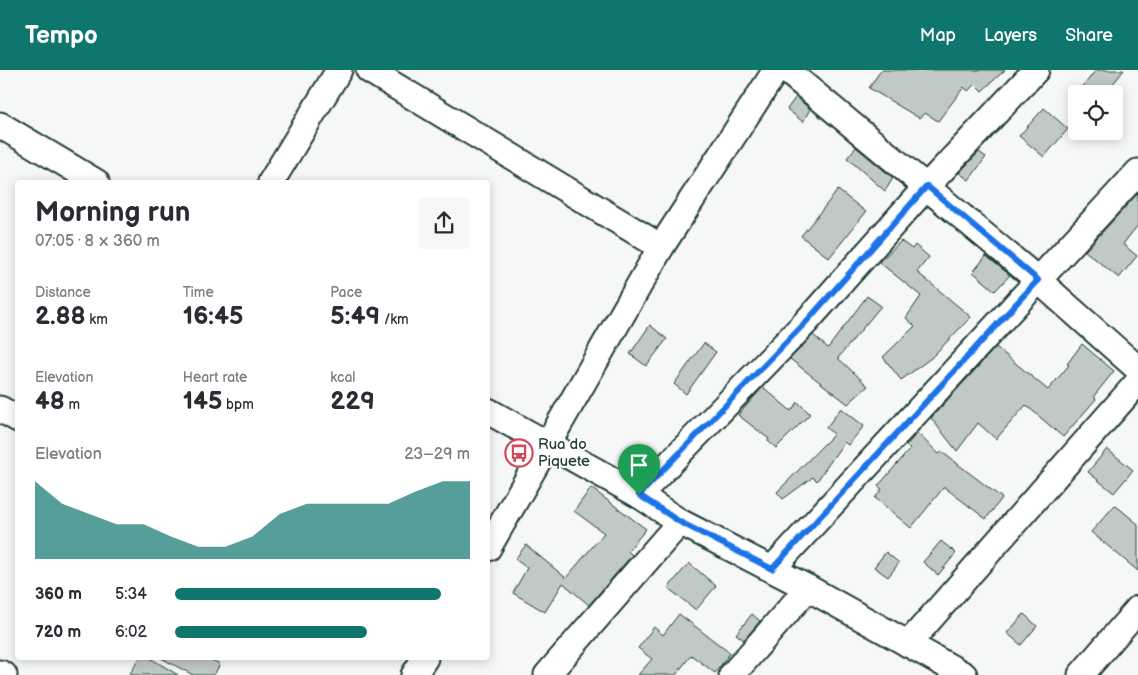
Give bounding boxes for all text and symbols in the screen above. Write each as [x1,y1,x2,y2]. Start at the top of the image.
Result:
text: Tempo [25,21,98,50]
text: Map [920,25,956,46]
text: Layers [984,25,1037,46]
text: Share [1065,25,1113,46]
map controls [1068,85,1123,140]
button: locate [1068,85,1123,140]
text: Morning run [35,196,190,229]
button: share [418,197,470,249]
text: 07:05 · 8 × 360 m [35,232,160,251]
text: Distance [35,284,91,301]
text: Time [183,284,214,301]
text: Pace [330,284,362,301]
text: 2.88 [35,301,86,332]
text: 16:45 [183,301,243,332]
text: 5:49 [330,301,380,332]
text: km [86,311,108,328]
text: /km [380,311,409,328]
text: Elevation [35,369,93,386]
text: Heart rate [183,369,247,386]
text: kcal [330,369,355,386]
text: 48 [35,386,65,417]
text: 145 [183,386,222,417]
text: 229 [330,386,375,417]
text: m [65,396,80,413]
text: bpm [222,396,254,413]
place label: Rua do Piquete [538,435,590,471]
bus stop icon: Rua do Piquete [504,438,534,468]
pin [618,444,660,495]
text: Elevation [35,445,102,464]
text: 23–29 m [404,445,470,464]
icon: arrive [625,451,653,479]
text: 360 m [35,585,82,604]
text: 5:34 [115,585,147,604]
text: 720 m [35,623,81,642]
text: 6:02 [115,623,147,642]

